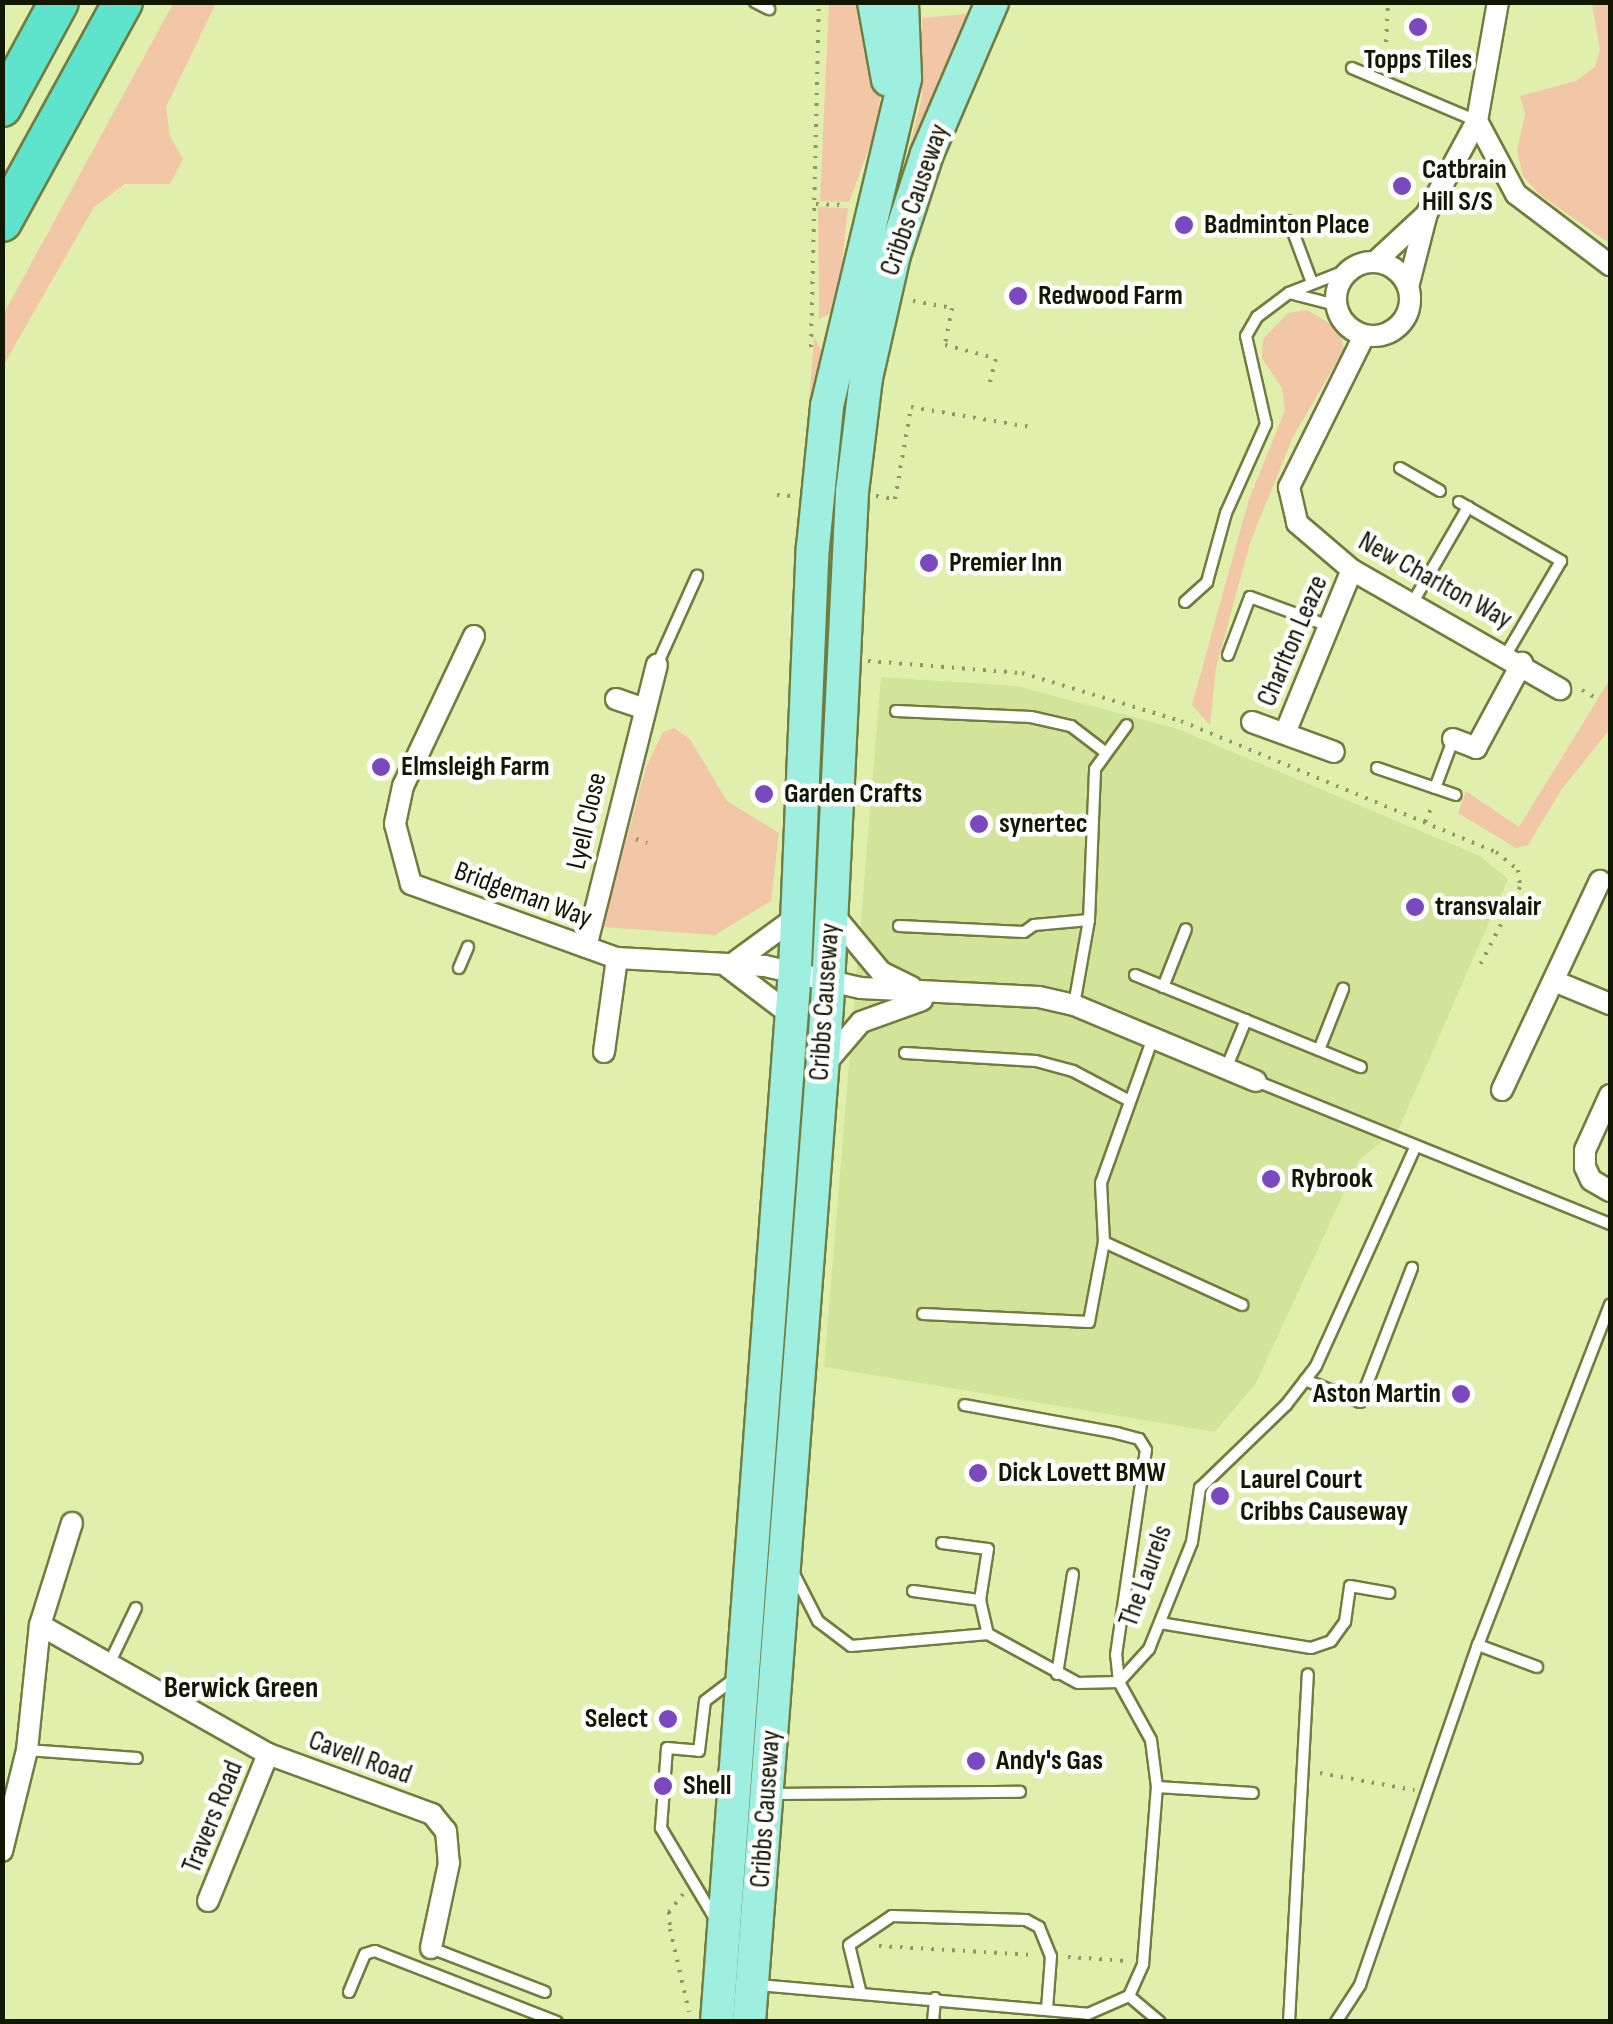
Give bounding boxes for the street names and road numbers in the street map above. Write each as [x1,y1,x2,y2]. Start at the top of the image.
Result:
street label: Cribbs Causeway [873,120,957,280]
street label: New Charlton Way [1352,525,1518,637]
street label: Charlton Leaze [1250,570,1336,712]
street label: Lyell Close [560,769,614,873]
street label: Bridgeman Way [450,855,596,935]
street label: Cribbs Causeway [803,922,847,1082]
street label: The Laurels [1112,1521,1180,1631]
street label: Cavell Road [304,1724,416,1792]
street label: Cribbs Causeway [744,1729,788,1889]
street label: Travers Road [175,1756,251,1878]

